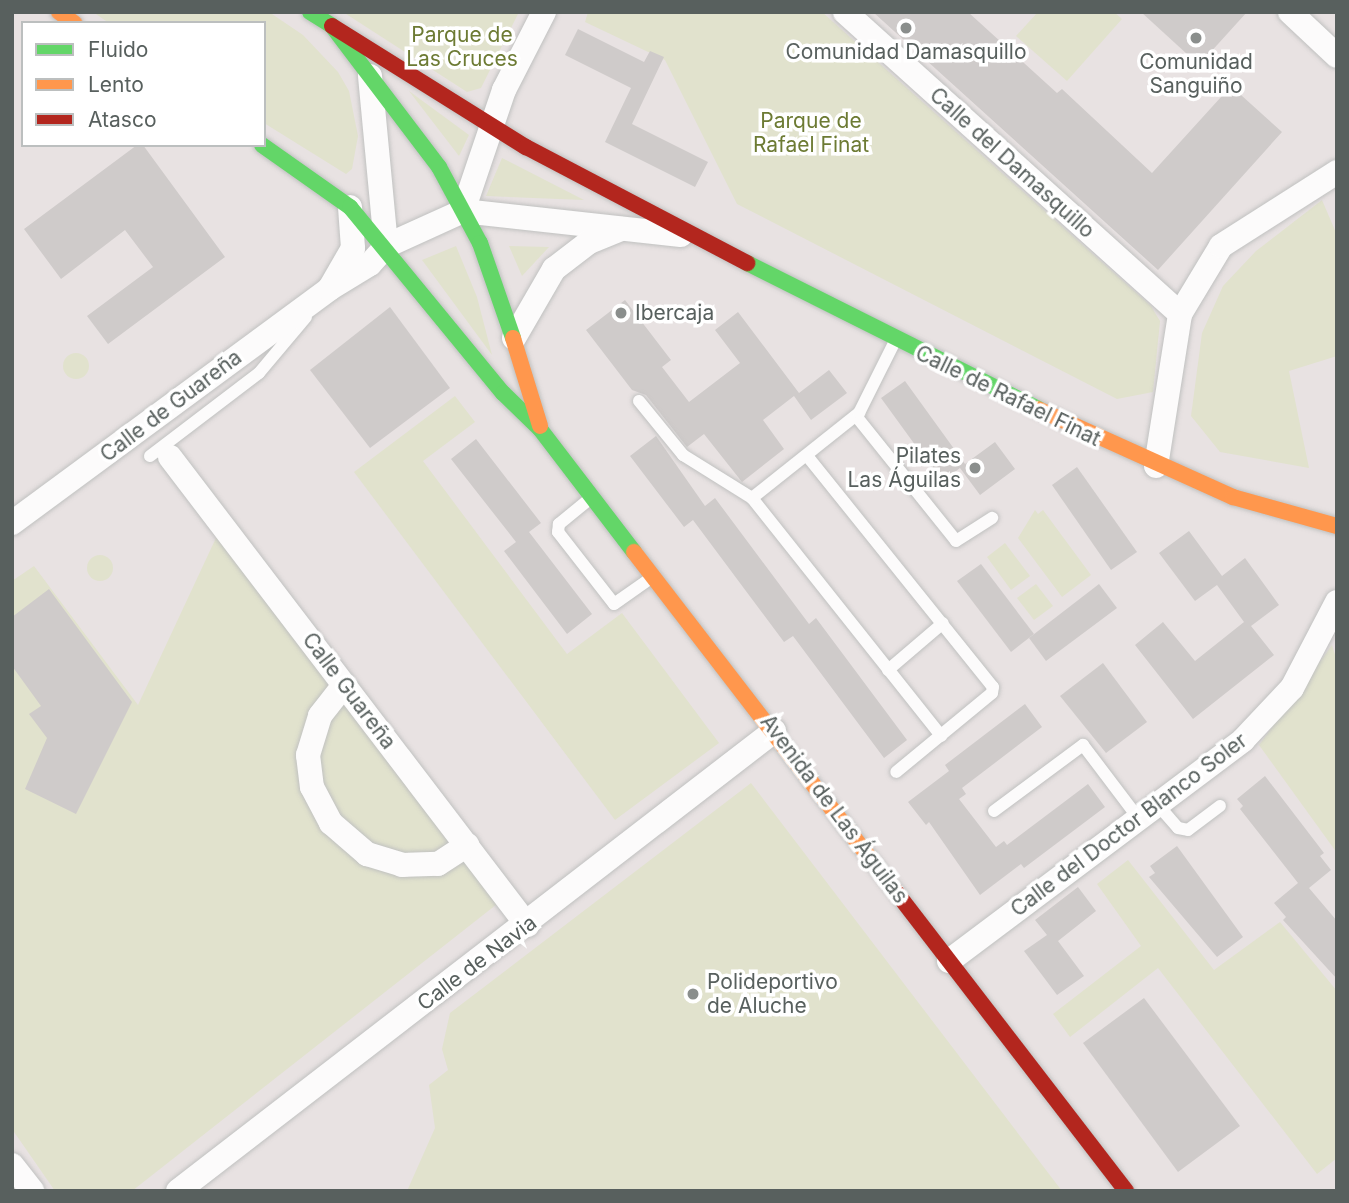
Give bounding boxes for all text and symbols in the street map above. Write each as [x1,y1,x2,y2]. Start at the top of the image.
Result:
marker: Comunidad Damasquillo [898,20,914,36]
legend [21,21,266,147]
park label: Parque de Las Cruces [406,22,518,72]
marker: Comunidad Sanguiño [1188,30,1204,46]
text: Fluido [88,37,148,62]
place label: Comunidad Damasquillo [786,39,1026,65]
place label: Comunidad Sanguiño [1139,49,1253,99]
text: Lento [88,72,144,97]
street label: Calle del Damasquillo [924,82,1100,244]
text: Atasco [88,107,157,132]
park label: Parque de Rafael Finat [753,108,869,158]
place label: Ibercaja [635,300,714,326]
marker: Ibercaja [613,305,629,321]
street label: Calle de Rafael Finat [911,340,1105,452]
street label: Calle de Guareña [95,345,247,467]
place label: Pilates Las Águilas [848,443,961,493]
marker: Pilates Las Águilas [967,460,983,476]
street label: Calle Guareña [297,628,401,754]
street label: Avenida de Las Águilas [755,710,913,908]
street label: Calle del Doctor Blanco Soler [1006,728,1252,922]
street label: Calle de Navia [413,910,541,1016]
place label: Polideportivo de Aluche [707,969,838,1019]
marker: Polideportivo de Aluche [685,986,701,1002]

